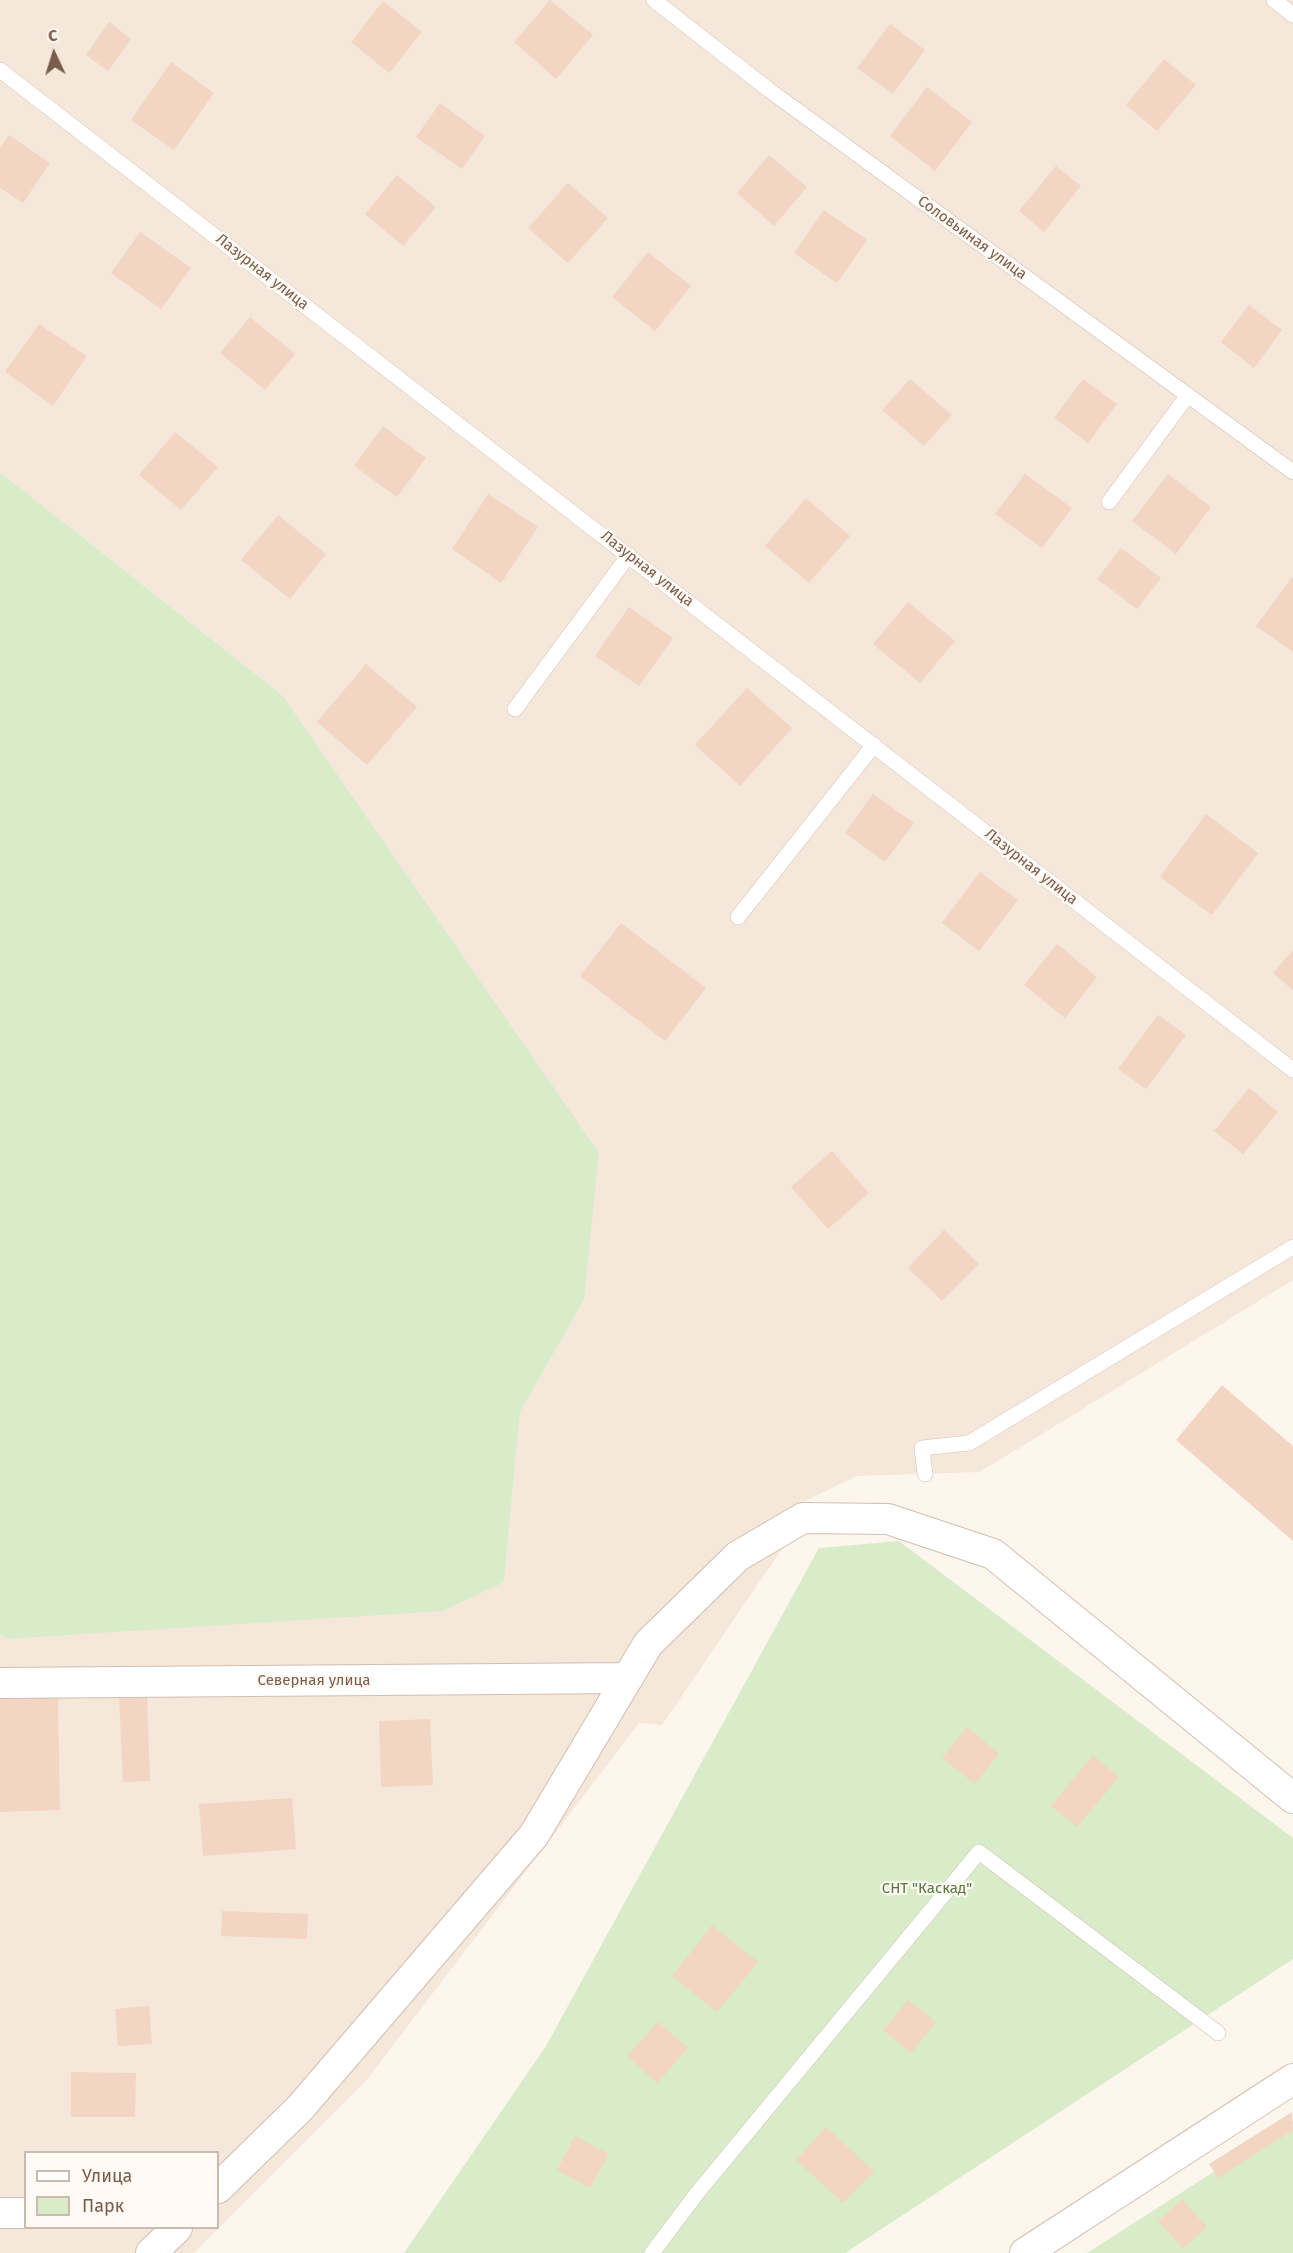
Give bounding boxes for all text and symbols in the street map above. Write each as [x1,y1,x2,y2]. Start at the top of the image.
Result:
north arrow [24,24,84,84]
text: С [47,26,58,45]
street label: Соловьиная улица [914,192,1030,284]
street label: Лазурная улица [212,230,312,314]
street label: Лазурная улица [597,527,697,611]
street label: Лазурная улица [981,825,1081,909]
street label: Северная улица [258,1672,370,1690]
park label: СНТ "Каскад" [882,1880,972,1898]
legend [24,2151,219,2229]
text: Улица [82,2165,132,2187]
text: Парк [82,2195,124,2217]

